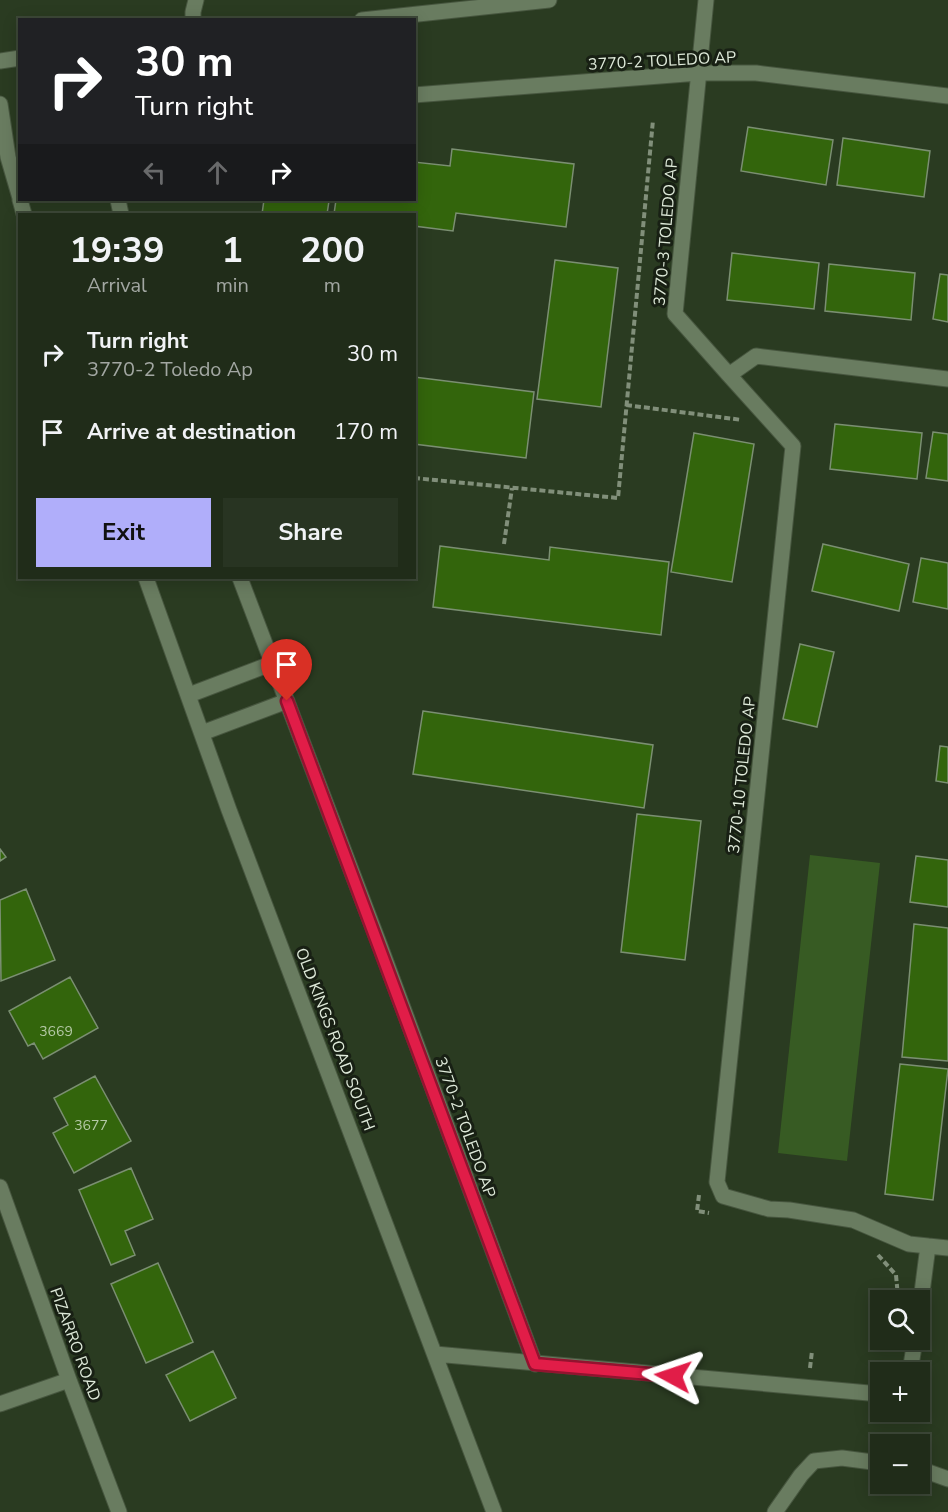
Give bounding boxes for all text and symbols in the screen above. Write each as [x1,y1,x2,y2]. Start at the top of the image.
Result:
text: 30 m [135,34,234,91]
icon: right [36,42,114,120]
street label: 3770-2 TOLEDO AP [587,46,737,76]
text: Turn right [135,88,253,125]
icon: left [138,156,171,189]
icon: ahead [201,156,234,189]
icon: right [264,156,297,189]
street label: 3770-3 TOLEDO AP [649,157,683,307]
text: 19:39 [69,226,165,275]
text: 1 [221,226,243,275]
text: 200 [300,226,365,275]
text: Arrival [87,272,147,299]
text: min [216,272,249,299]
text: m [324,272,341,299]
text: Turn right [87,326,188,356]
icon: right [36,338,69,371]
text: 30 m [347,339,398,369]
text: 3770-2 Toledo Ap [87,356,253,383]
icon: arrive [36,416,69,449]
text: Arrive at destination [87,417,296,447]
text: 170 m [334,417,398,447]
button: Exit [36,498,211,567]
button: Share [223,498,398,567]
pin [261,639,312,701]
icon: arrive [270,648,303,681]
street label: 3770-10 TOLEDO AP [723,696,761,855]
street label: OLD KINGS ROAD SOUTH [290,945,380,1134]
house number: 3669 [39,1022,73,1041]
street label: 3770-2 TOLEDO AP [429,1054,501,1201]
house number: 3677 [74,1116,108,1135]
street label: PIZARRO ROAD [44,1285,106,1404]
map controls [870,1290,930,1494]
button: search [870,1290,930,1350]
position arrow [641,1344,705,1408]
button: + [870,1362,930,1422]
button: − [870,1434,930,1494]

